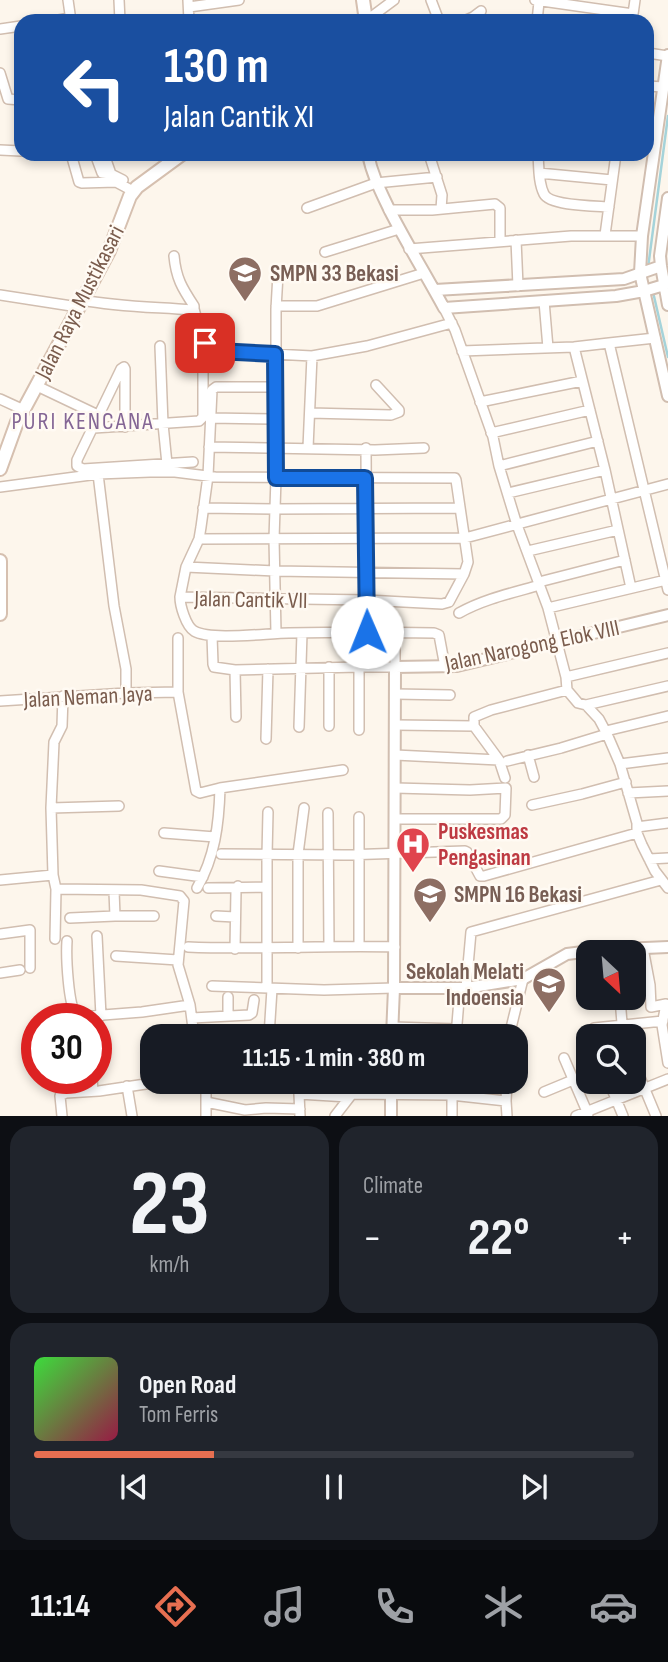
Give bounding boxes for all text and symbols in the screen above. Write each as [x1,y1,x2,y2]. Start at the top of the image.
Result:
text: 130 m [164,38,269,97]
icon: left [49,42,140,133]
text: Jalan Cantik XI [164,98,314,137]
street label: Jalan Raya Mustikasari [29,221,131,385]
school or university icon: SMPN 33 Bekasi [226,254,264,303]
place label: SMPN 33 Bekasi [270,260,399,288]
pin [175,313,235,373]
icon: arrive [186,324,224,362]
district label: PURI KENCANA [11,407,155,436]
street label: Jalan Cantik VII [193,585,308,615]
position arrow [330,595,404,669]
street label: Jalan Narogong Elok VIII [441,614,622,678]
street label: Jalan Neman Jaya [22,680,153,714]
place label: Puskesmas Pengasinan [438,818,531,872]
hospital icon: Puskesmas Pengasinan [394,825,432,874]
school or university icon: SMPN 16 Bekasi [411,875,449,924]
place label: SMPN 16 Bekasi [454,881,582,909]
north arrow [576,940,646,1010]
map controls [576,940,646,1094]
place label: Sekolah Melati Indoensia [406,958,524,1012]
school or university icon: Sekolah Melati Indoensia [530,965,568,1014]
speed limit sign: 30 [21,1003,112,1094]
button: search [576,1024,646,1094]
text: 11:15 · 1 min · 380 m [243,1043,425,1074]
text: 23 [129,1151,210,1260]
text: Climate [363,1172,423,1200]
text: 22° [467,1207,530,1270]
text: − [363,1216,382,1261]
text: + [615,1216,634,1261]
text: km/h [150,1251,189,1279]
text: Open Road [139,1370,236,1401]
text: Tom Ferris [139,1401,218,1429]
icon: previous [115,1468,153,1506]
icon: pause [315,1468,353,1506]
icon: next [515,1468,553,1506]
icon: directions [151,1582,200,1631]
icon: music [260,1582,309,1631]
icon: phone [370,1582,419,1631]
icon: climate [479,1582,528,1631]
icon: car [589,1582,638,1631]
text: 11:14 [30,1587,90,1626]

